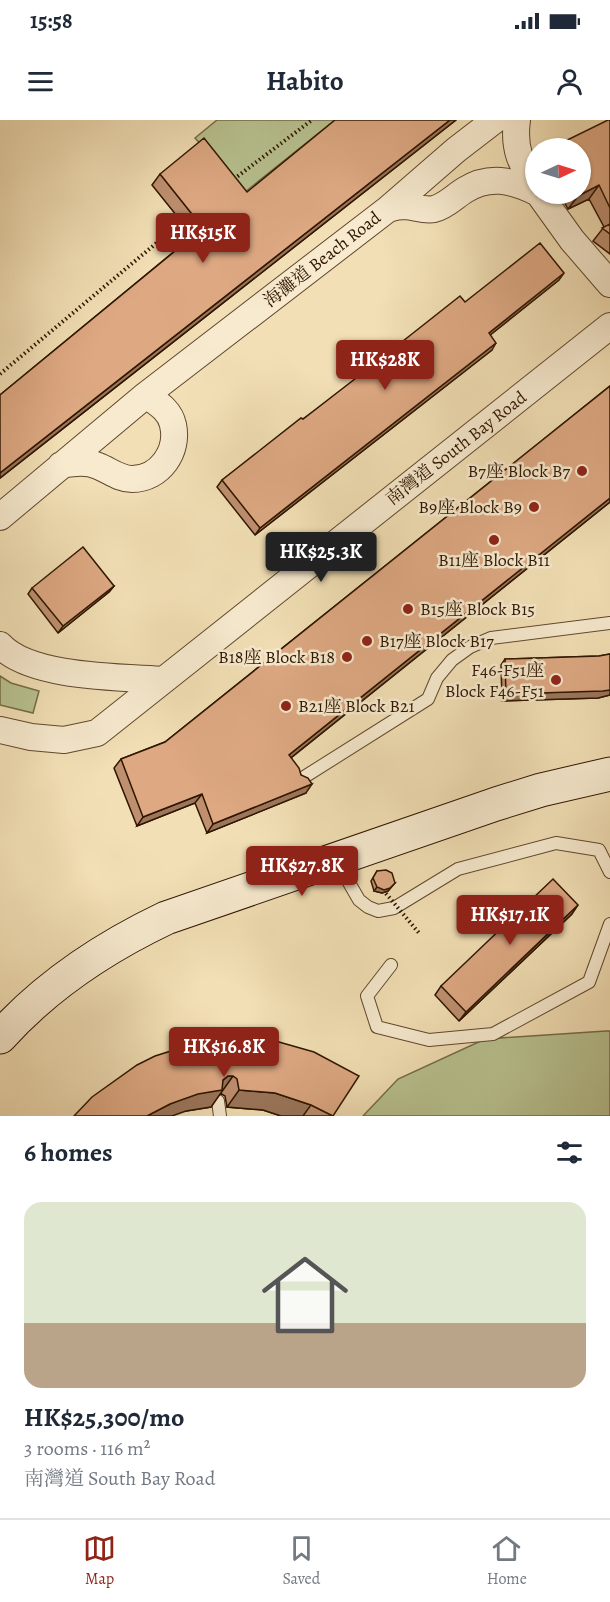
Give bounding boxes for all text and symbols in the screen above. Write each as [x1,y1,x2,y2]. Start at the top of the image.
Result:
text: 15:58 [30,6,72,36]
text: Habito [266,63,344,99]
icon: menu [24,65,57,98]
icon: person [553,65,586,98]
north arrow [525,138,591,204]
map controls [525,138,591,204]
street label: 海灘道 Beach Road [258,205,386,312]
pin: HK$15K [154,213,252,264]
text: HK$15K [170,219,236,246]
pin: HK$28K [336,340,434,391]
text: HK$28K [350,346,420,373]
street label: 南灣道 South Bay Road [381,385,532,511]
place label: B7座 Block B7 [468,459,570,483]
marker: B7座 Block B7 [575,464,589,478]
place label: B9座 Block B9 [418,495,522,519]
marker: B9座 Block B9 [527,500,541,514]
pin: HK$25.3K [259,532,383,583]
marker: B11座 Block B11 [487,533,501,547]
text: HK$25.3K [280,538,362,565]
place label: B11座 Block B11 [438,548,550,572]
place label: B15座 Block B15 [420,597,535,621]
marker: B15座 Block B15 [401,602,415,616]
place label: B17座 Block B17 [379,629,494,653]
marker: B17座 Block B17 [360,634,374,648]
place label: B18座 Block B18 [218,645,335,669]
marker: B18座 Block B18 [340,650,354,664]
place label: F46-F51座 Block F46-F51 [445,658,544,703]
marker: F46-F51座 Block F46-F51 [549,673,563,687]
place label: B21座 Block B21 [298,694,415,718]
marker: B21座 Block B21 [279,699,293,713]
pin: HK$27.8K [240,846,364,897]
text: HK$27.8K [260,852,344,879]
pin: HK$17.1K [448,895,572,946]
text: HK$17.1K [471,901,549,928]
pin: HK$16.8K [162,1027,286,1078]
text: HK$16.8K [183,1033,265,1060]
text: 6 homes [24,1135,113,1170]
icon: filters [553,1136,586,1169]
icon: home [251,1241,359,1349]
text: HK$25,300/mo [24,1400,184,1435]
text: 3 rooms · 116 m² [24,1435,150,1462]
text: 南灣道 South Bay Road [24,1465,216,1492]
tab: Map [83,1532,116,1590]
tab: Saved [282,1532,320,1590]
tab: Home [487,1532,527,1590]

